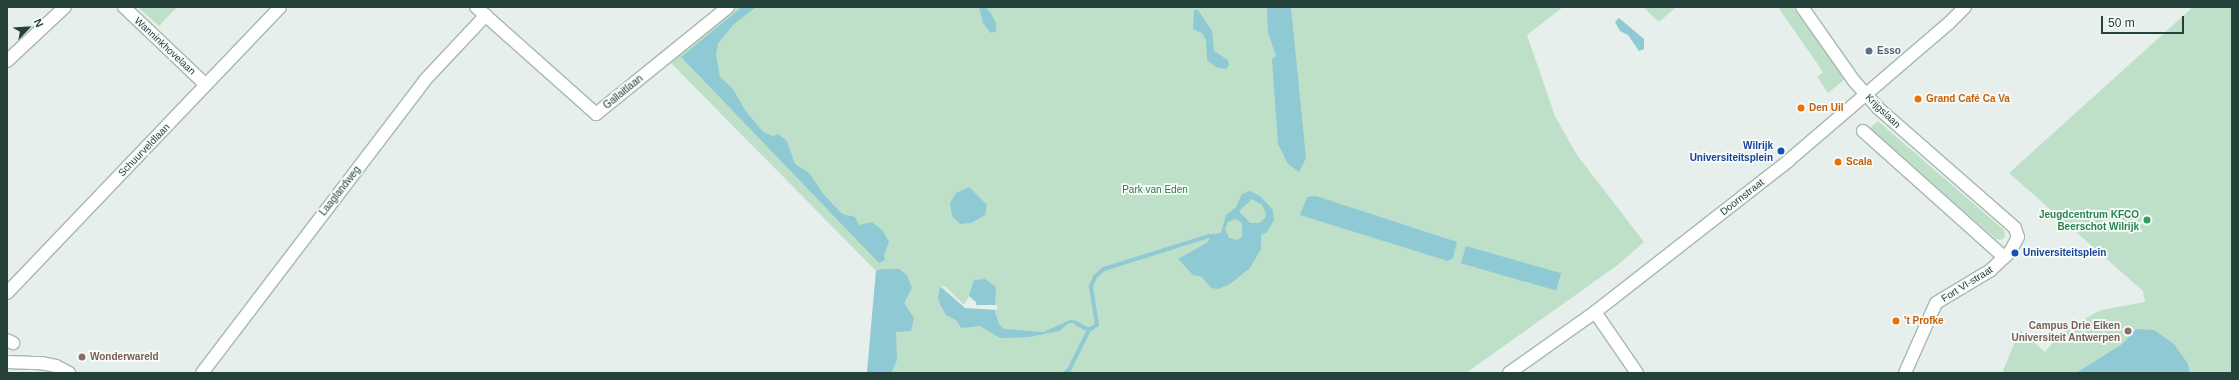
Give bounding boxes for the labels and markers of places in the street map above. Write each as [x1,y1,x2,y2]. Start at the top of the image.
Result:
place label: Esso [1877,45,1901,57]
marker: Esso [1864,46,1874,56]
place label: Grand Café Ca Va [1926,93,2010,105]
marker: Grand Café Ca Va [1913,94,1923,104]
place label: Den Uil [1809,102,1843,114]
marker: Den Uil [1796,103,1806,113]
place label: Wilrijk Universiteitsplein [1690,139,1773,162]
marker: Wilrijk Universiteitsplein [1776,146,1786,156]
place label: Scala [1846,156,1872,168]
marker: Scala [1833,157,1843,167]
place label: Jeugdcentrum KFCO Beerschot Wilrijk [2039,208,2139,232]
marker: Jeugdcentrum KFCO Beerschot Wilrijk [2142,215,2152,225]
place label: Universiteitsplein [2023,247,2106,259]
marker: Universiteitsplein [2010,248,2020,258]
place label: 't Profke [1904,315,1944,327]
marker: 't Profke [1891,316,1901,326]
place label: Campus Drie Eiken Universiteit Antwerpen [2011,319,2120,342]
marker: Campus Drie Eiken Universiteit Antwerpen [2123,326,2133,336]
place label: Wonderwareld [90,351,159,363]
marker: Wonderwareld [77,352,87,362]

